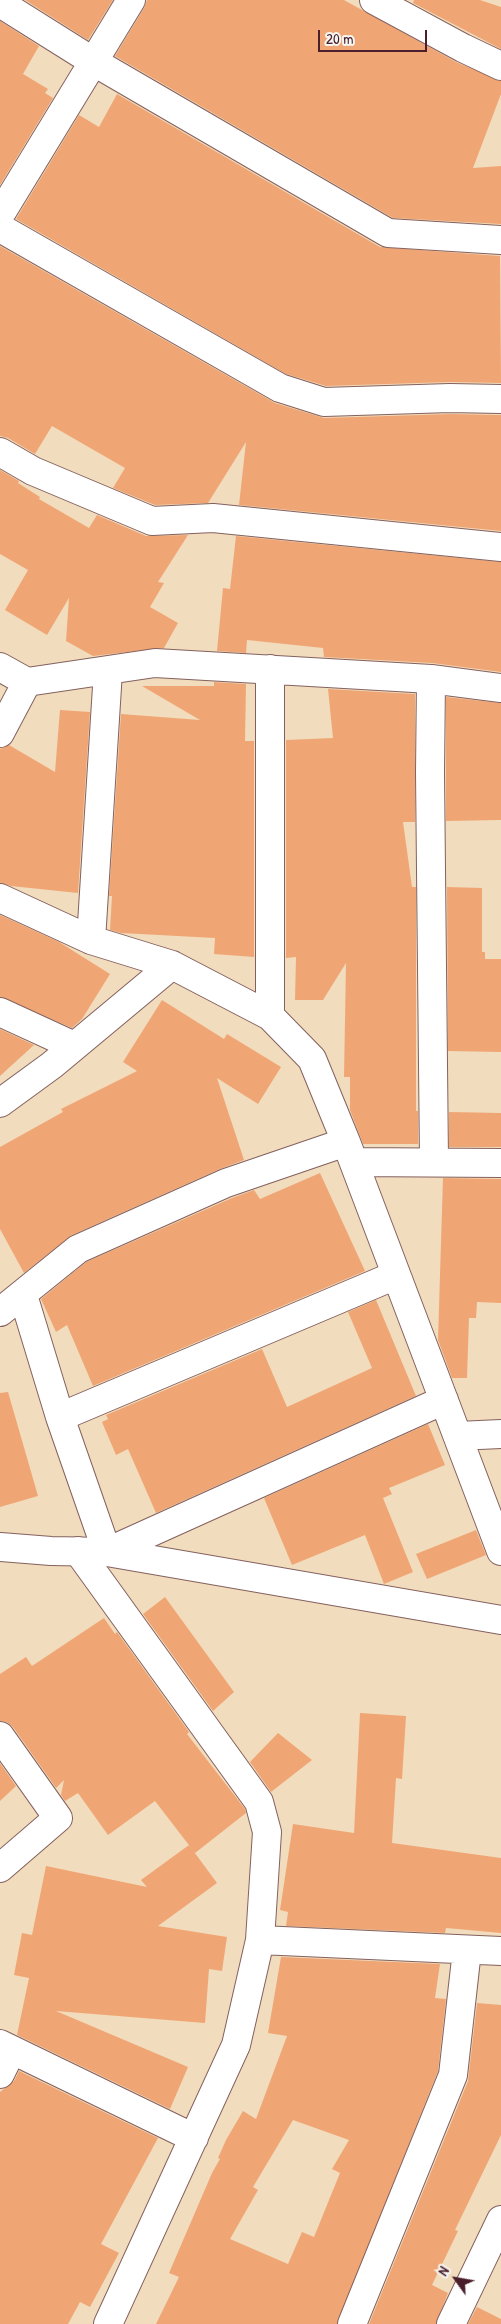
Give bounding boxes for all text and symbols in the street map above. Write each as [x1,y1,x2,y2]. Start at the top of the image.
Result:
scale bar [321,20,430,52]
text: 20 m [326,28,353,49]
north arrow [431,2254,481,2304]
text: N [433,2263,453,2279]

